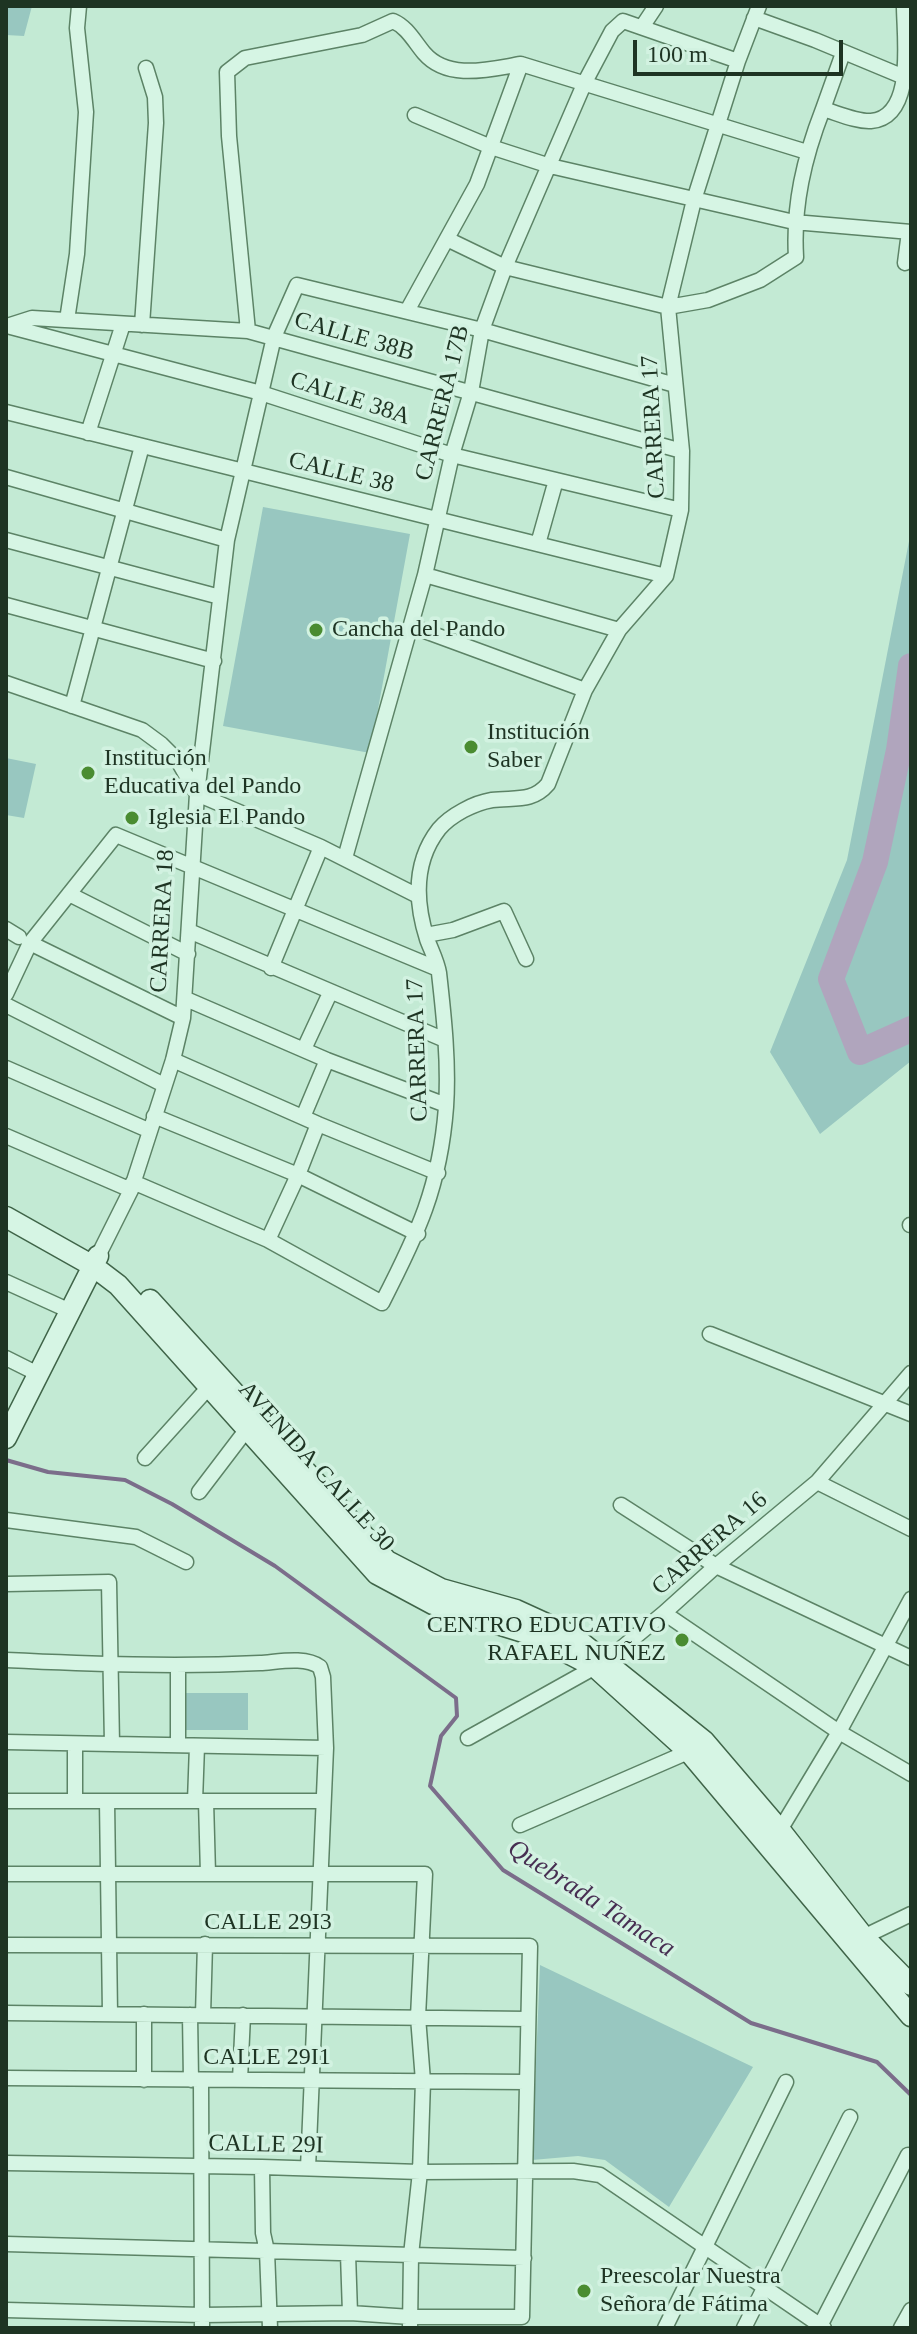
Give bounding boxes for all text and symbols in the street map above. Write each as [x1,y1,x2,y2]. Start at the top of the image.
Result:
scale bar [637,24,847,74]
text: 100 m [647,41,708,67]
street label: CALLE 38B [291,306,417,368]
street label: CARRERA 17B [410,322,476,484]
street label: CARRERA 17 [636,355,672,499]
street label: CALLE 38A [286,366,414,432]
street label: CALLE 38 [285,446,397,500]
place label: Cancha del Pando [332,616,505,644]
marker: Cancha del Pando [307,621,325,639]
place label: Institución Saber [487,719,590,775]
marker: Institución Saber [462,738,480,756]
place label: Institución Educativa del Pando [104,745,301,801]
marker: Institución Educativa del Pando [79,764,97,782]
place label: Iglesia El Pando [148,804,305,832]
marker: Iglesia El Pando [123,809,141,827]
street label: CARRERA 18 [145,849,181,993]
street label: CARRERA 17 [401,978,435,1122]
street label: AVENIDA CALLE 30 [232,1376,400,1558]
street label: CARRERA 16 [646,1486,774,1602]
place label: CENTRO EDUCATIVO RAFAEL NUÑEZ [427,1612,666,1668]
marker: CENTRO EDUCATIVO RAFAEL NUÑEZ [673,1631,691,1649]
water label: Quebrada Tamaca [501,1833,681,1965]
street label: CALLE 29I3 [204,1909,332,1937]
street label: CALLE 29I1 [203,2044,331,2072]
street label: CALLE 29I [208,2130,324,2160]
place label: Preescolar Nuestra Señora de Fátima [600,2263,781,2319]
marker: Preescolar Nuestra Señora de Fátima [575,2282,593,2300]

